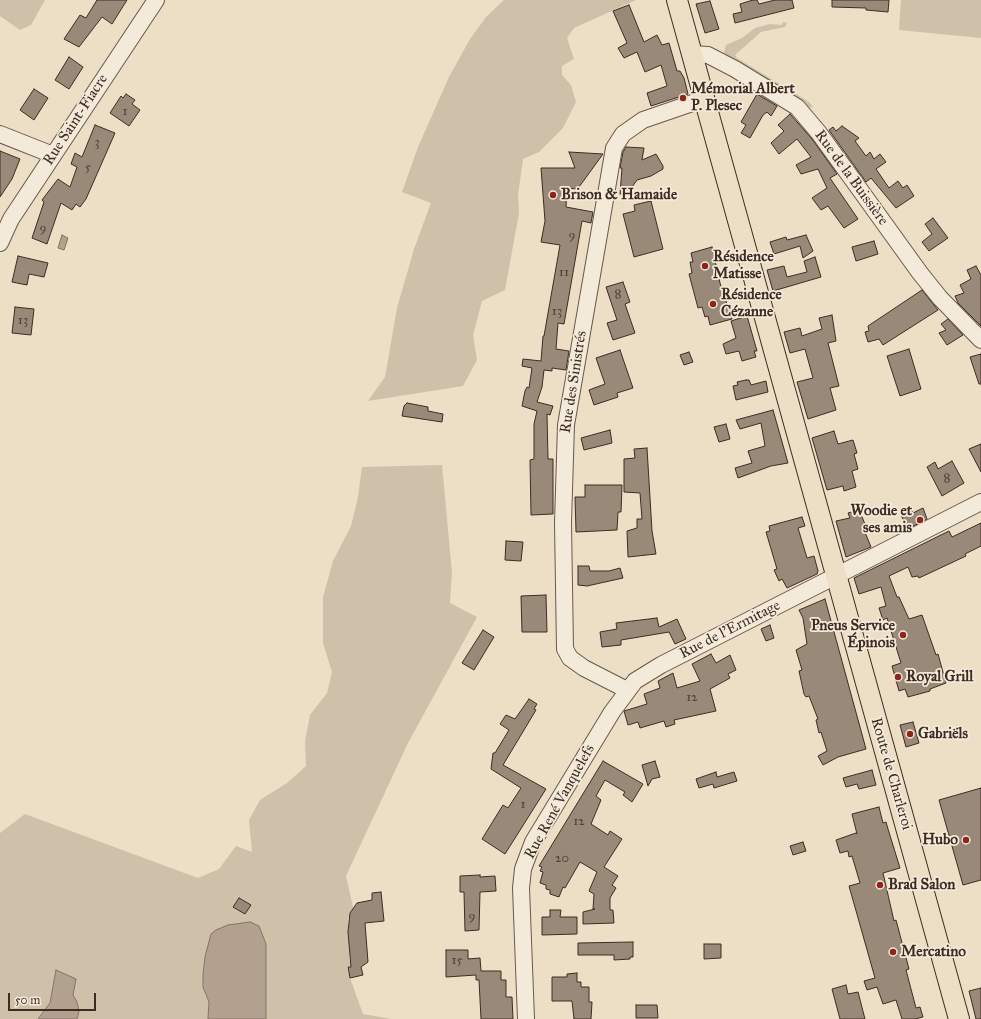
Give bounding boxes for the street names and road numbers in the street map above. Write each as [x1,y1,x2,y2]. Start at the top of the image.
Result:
street label: Rue Saint-Fiacre [40,71,112,169]
street label: Rue de la Buissière [810,127,892,229]
street label: Rue des Sinistrés [557,330,591,434]
street label: Rue de l'Ermitage [677,597,783,663]
street label: Route de Charleroi [866,716,916,832]
street label: Rue René Vanquelefs [521,742,599,862]

